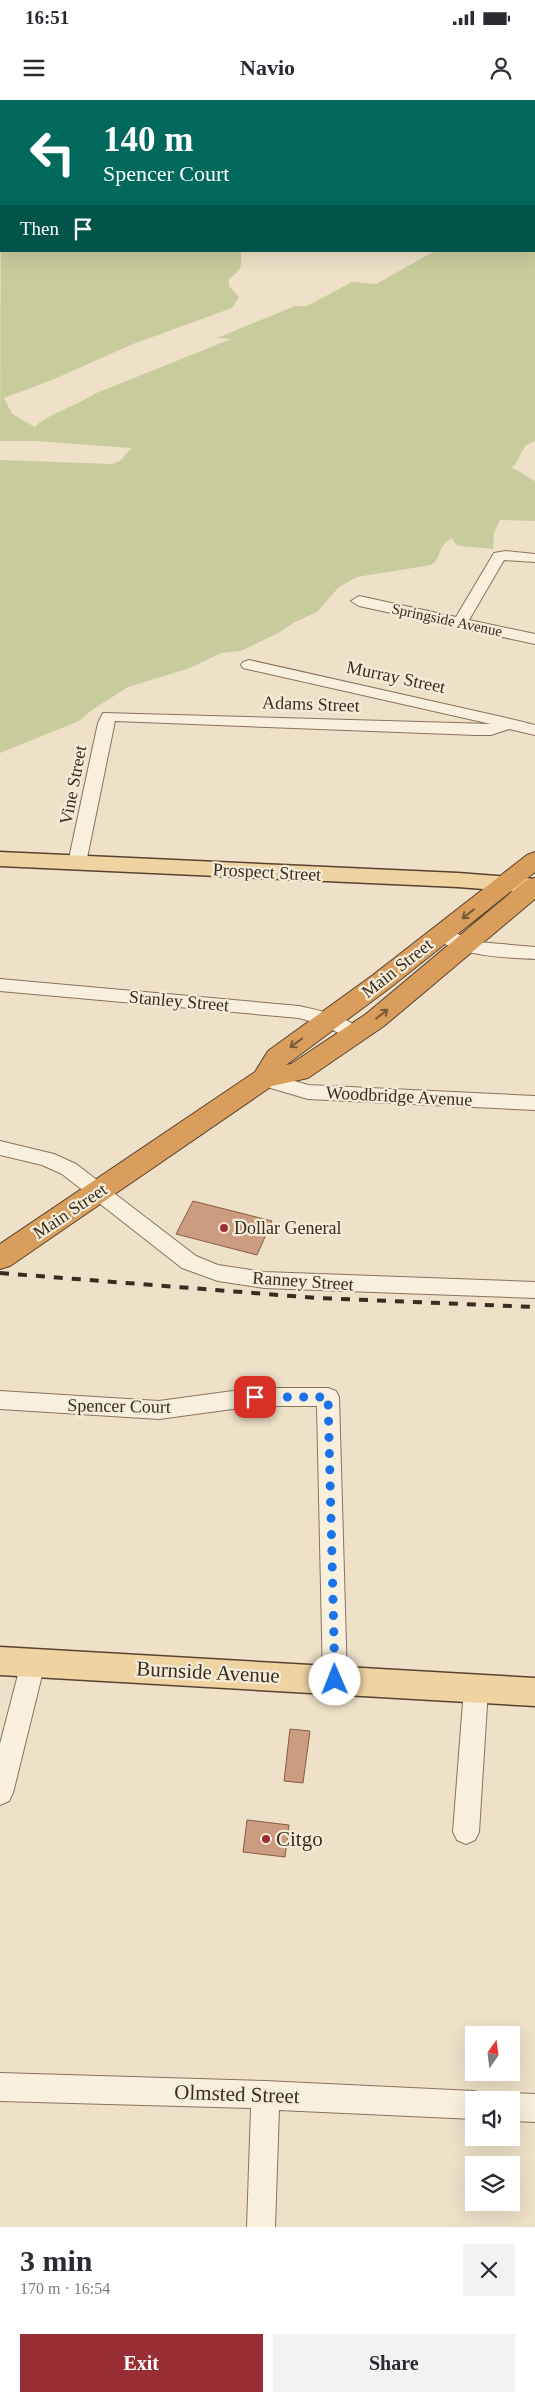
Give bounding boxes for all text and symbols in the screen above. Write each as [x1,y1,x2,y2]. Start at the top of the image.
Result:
text: 16:51 [25,7,69,28]
icon: menu [20,54,48,82]
icon: person [487,54,515,82]
text: Navio [240,55,295,80]
icon: left [20,120,85,185]
text: 140 m [103,120,193,159]
text: Spencer Court [103,161,229,186]
icon: arrive [69,215,97,243]
text: Then [20,218,59,239]
street label: Springside Avenue [390,600,504,640]
street label: Murray Street [345,657,447,697]
street label: Adams Street [262,692,360,716]
street label: Vine Street [56,744,90,826]
street label: Prospect Street [212,859,322,885]
one-way arrow [462,909,475,920]
street label: Main Street [358,934,436,1002]
street label: Stanley Street [128,987,230,1015]
one-way arrow [375,1009,388,1020]
one-way arrow [290,1038,303,1049]
street label: Woodbridge Avenue [325,1082,473,1110]
street label: Main Street [29,1179,111,1243]
place label: Dollar General [234,1218,341,1238]
marker: Dollar General [218,1222,230,1234]
street label: Ranney Street [252,1267,354,1295]
pin [234,1376,276,1418]
icon: arrive [241,1383,269,1411]
street label: Spencer Court [67,1395,171,1417]
position arrow [308,1653,360,1705]
street label: Burnside Avenue [136,1656,280,1688]
place label: Citgo [276,1827,323,1851]
marker: Citgo [260,1833,272,1845]
north arrow [465,2026,520,2081]
map controls [465,2026,520,2211]
street label: Olmsted Street [174,2080,300,2108]
button: sound [465,2091,520,2146]
button: layers [465,2156,520,2211]
text: 3 min [20,2244,93,2277]
button: close [463,2244,515,2296]
text: 170 m · 16:54 [20,2280,110,2297]
button: Exit [20,2334,263,2392]
button: Share [273,2334,515,2392]

